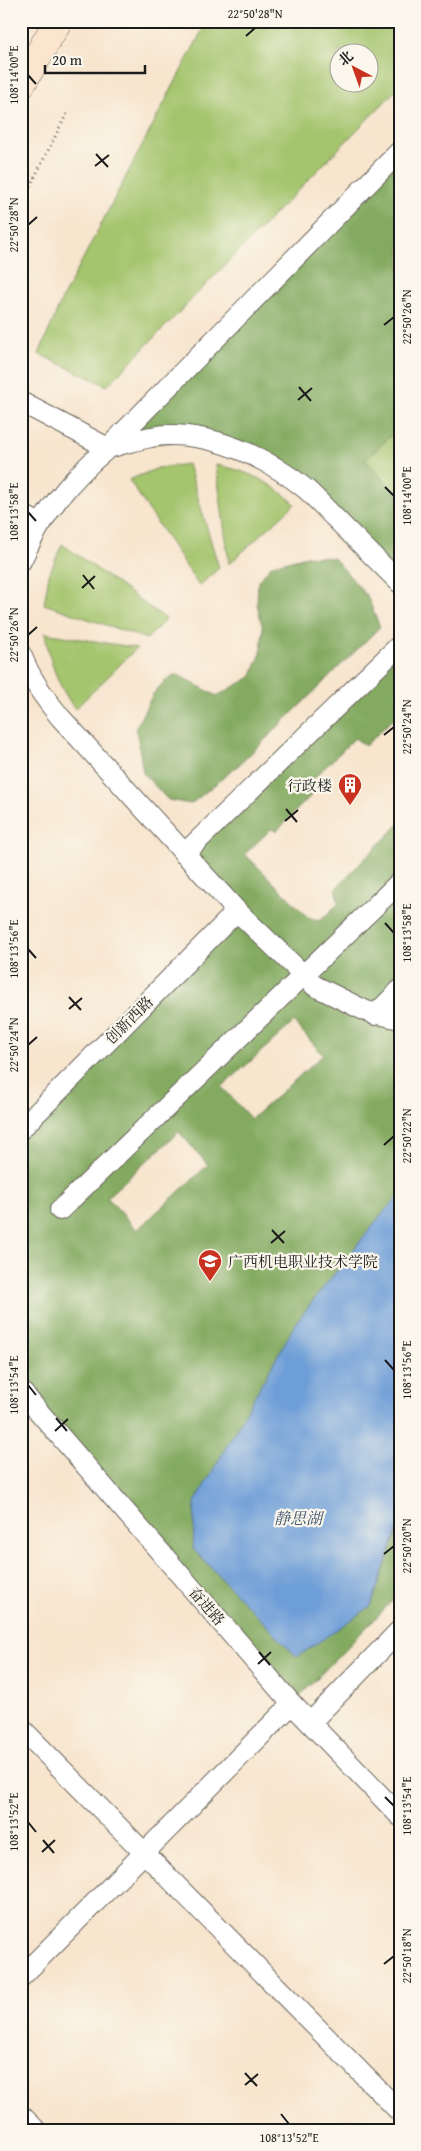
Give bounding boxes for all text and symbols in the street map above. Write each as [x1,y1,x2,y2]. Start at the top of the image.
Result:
text: 22°50'28"N [227,5,283,22]
scale bar [45,42,145,74]
north arrow [328,42,378,92]
text: 108°14'00"E [5,45,22,105]
text: 北 [334,46,357,70]
text: 20 m [52,49,83,70]
text: 22°50'28"N [5,197,22,253]
text: 22°50'26"N [398,289,415,345]
text: 108°14'00"E [398,466,415,526]
text: 108°13'58"E [5,482,22,542]
text: 22°50'26"N [5,607,22,663]
text: 22°50'24"N [398,699,415,755]
building icon: 行政楼 [337,772,363,806]
place label: 行政楼 [287,775,332,796]
text: 108°13'58"E [398,903,415,963]
text: 108°13'56"E [5,919,22,979]
street label: 创新西路 [100,991,158,1049]
text: 22°50'24"N [5,1017,22,1073]
text: 22°50'22"N [398,1108,415,1164]
school or university icon: 广西机电职业技术学院 [197,1248,223,1282]
place label: 广西机电职业技术学院 [228,1251,378,1272]
text: 108°13'56"E [398,1340,415,1400]
text: 108°13'54"E [5,1355,22,1415]
water label: 静思湖 [274,1506,325,1530]
text: 22°50'20"N [398,1518,415,1574]
street label: 奋进路 [184,1582,230,1630]
text: 108°13'54"E [398,1776,415,1836]
text: 108°13'52"E [5,1792,22,1852]
text: 22°50'18"N [398,1928,415,1984]
text: 108°13'52"E [259,2129,319,2146]

